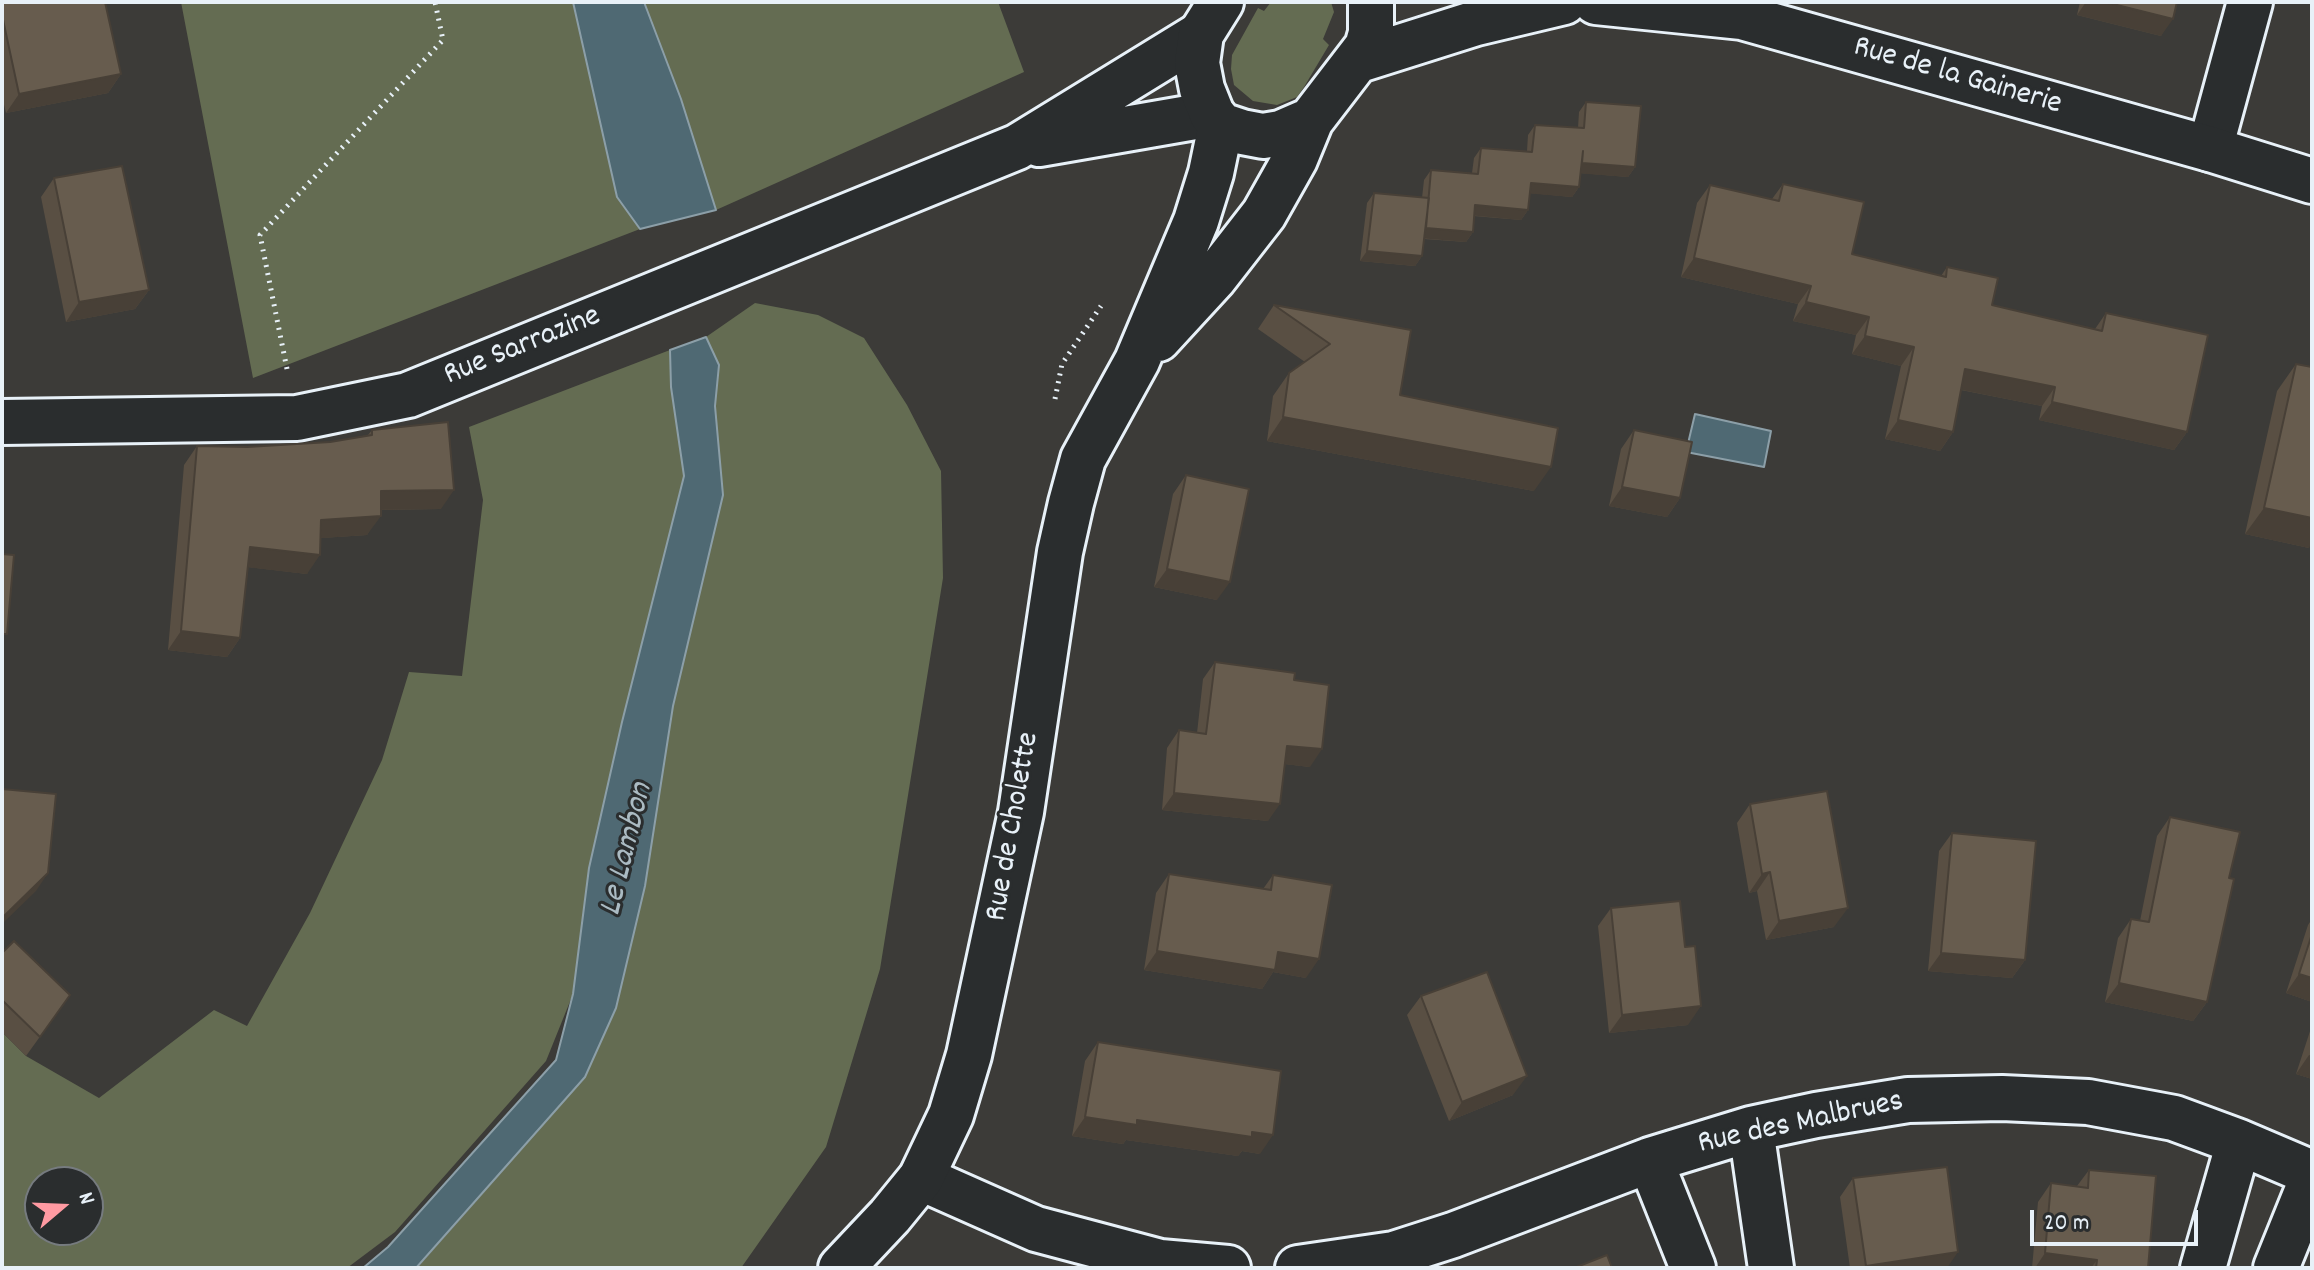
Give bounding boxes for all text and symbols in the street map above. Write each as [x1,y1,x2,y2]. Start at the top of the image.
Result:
street label: Rue de la Gainerie [1848,30,2066,126]
street label: Rue Sarrazine [439,299,607,397]
street label: Rue de Cholette [979,729,1051,925]
water label: Le Lambon [593,779,665,921]
street label: Rue des Malbrues [1695,1084,1907,1166]
north arrow [24,1166,104,1246]
text: N [69,1188,102,1209]
scale bar [2034,1194,2202,1244]
text: 20 m [2044,1207,2090,1241]

